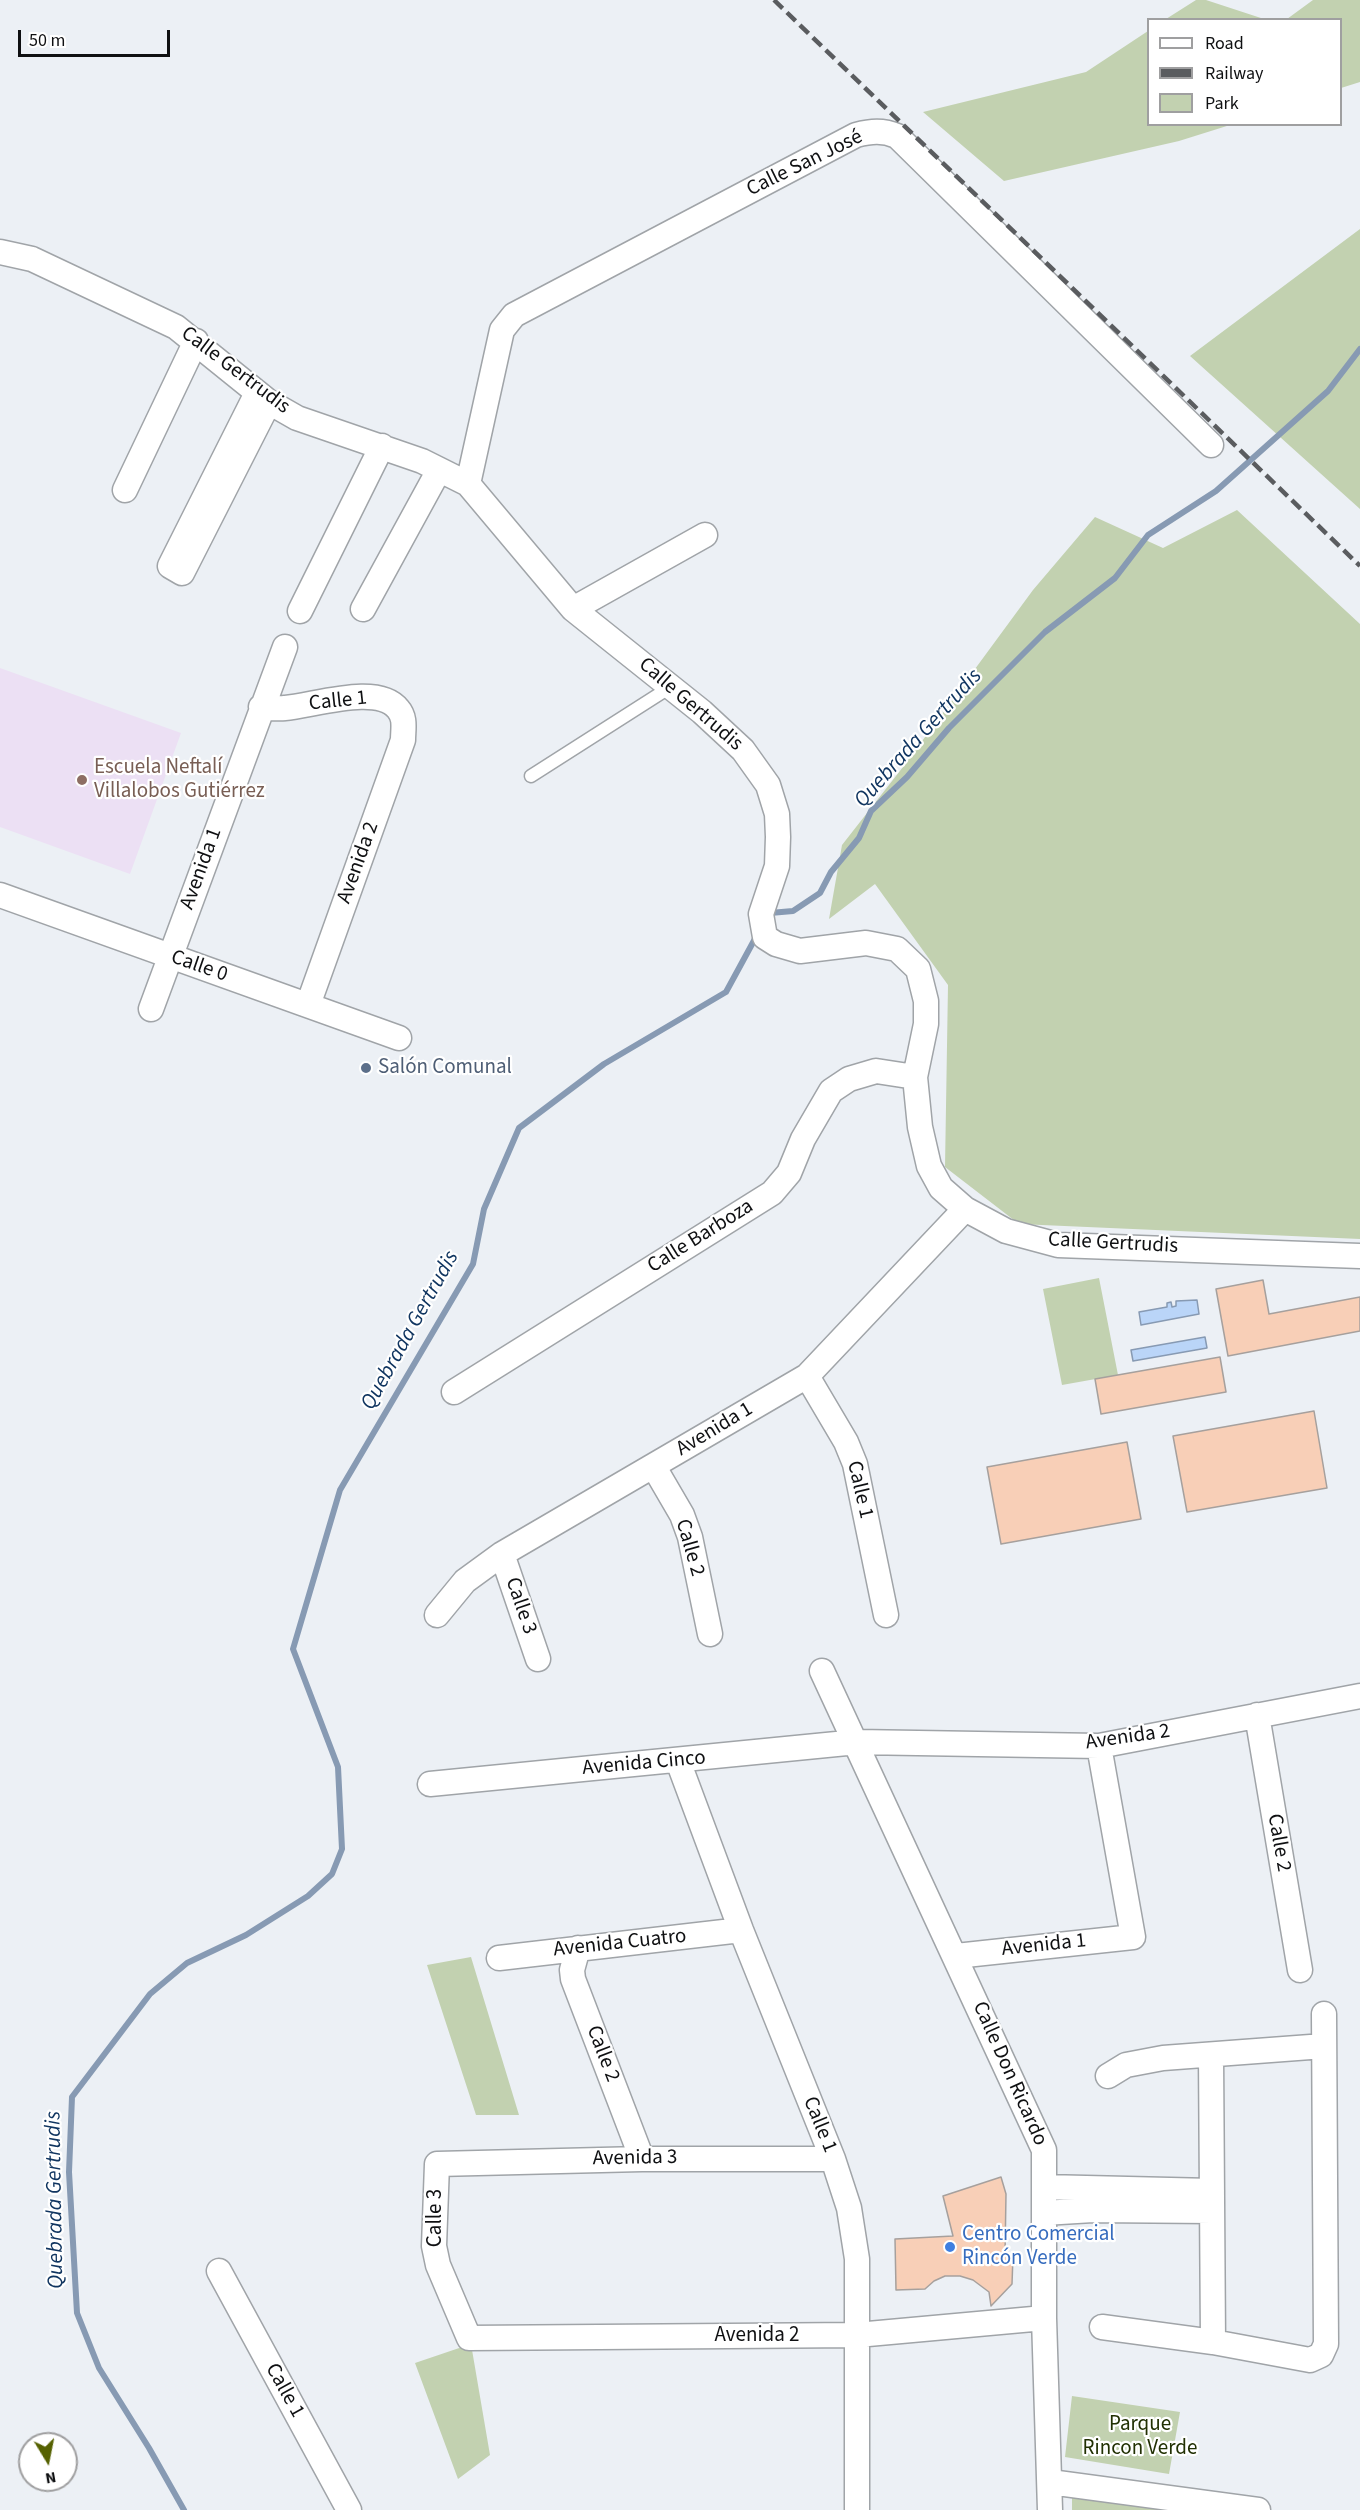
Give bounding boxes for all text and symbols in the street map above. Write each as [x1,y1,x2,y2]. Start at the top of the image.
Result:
scale bar [21,18,172,56]
legend [1147,18,1342,126]
text: 50 m [29,28,65,53]
text: Road [1205,31,1244,56]
text: Railway [1205,61,1264,86]
text: Park [1205,91,1239,116]
street label: Calle San José [743,125,867,203]
street label: Calle Gertrudis [176,322,294,420]
street label: Calle Gertrudis [633,653,747,757]
water label: Quebrada Gertrudis [850,664,988,814]
street label: Calle 1 [308,686,368,718]
place label: Escuela Neftalí Villalobos Gutiérrez [94,755,265,805]
marker: Escuela Neftalí Villalobos Gutiérrez [75,773,89,787]
street label: Avenida 2 [333,819,385,907]
street label: Avenida 1 [176,825,228,913]
street label: Calle 0 [167,946,231,988]
place label: Salón Comunal [378,1055,512,1081]
marker: Salón Comunal [359,1061,373,1075]
street label: Calle Barboza [643,1195,759,1279]
street label: Calle Gertrudis [1047,1228,1179,1260]
water label: Quebrada Gertrudis [356,1247,466,1415]
street label: Avenida 1 [672,1397,758,1463]
street label: Calle 1 [840,1459,878,1521]
street label: Calle 2 [669,1516,709,1580]
street label: Calle 3 [499,1574,541,1638]
street label: Avenida 2 [1084,1720,1172,1756]
street label: Avenida Cinco [581,1746,707,1782]
street label: Calle 2 [1261,1812,1295,1874]
street label: Avenida Cuatro [552,1924,688,1964]
street label: Avenida 1 [1000,1929,1088,1963]
street label: Calle Don Ricardo [966,1998,1052,2150]
street label: Calle 2 [580,2022,624,2086]
street label: Calle 1 [796,2093,842,2157]
water label: Quebrada Gertrudis [41,2111,71,2289]
street label: Avenida 3 [592,2146,678,2172]
street label: Calle 3 [423,2189,449,2247]
place label: Centro Comercial Rincón Verde [962,2222,1115,2272]
marker: Centro Comercial Rincón Verde [943,2240,957,2254]
street label: Avenida 2 [715,2323,799,2349]
street label: Calle 1 [259,2359,309,2423]
park label: Parque Rincon Verde [1083,2412,1197,2462]
north arrow [18,2432,78,2492]
text: N [44,2466,58,2490]

